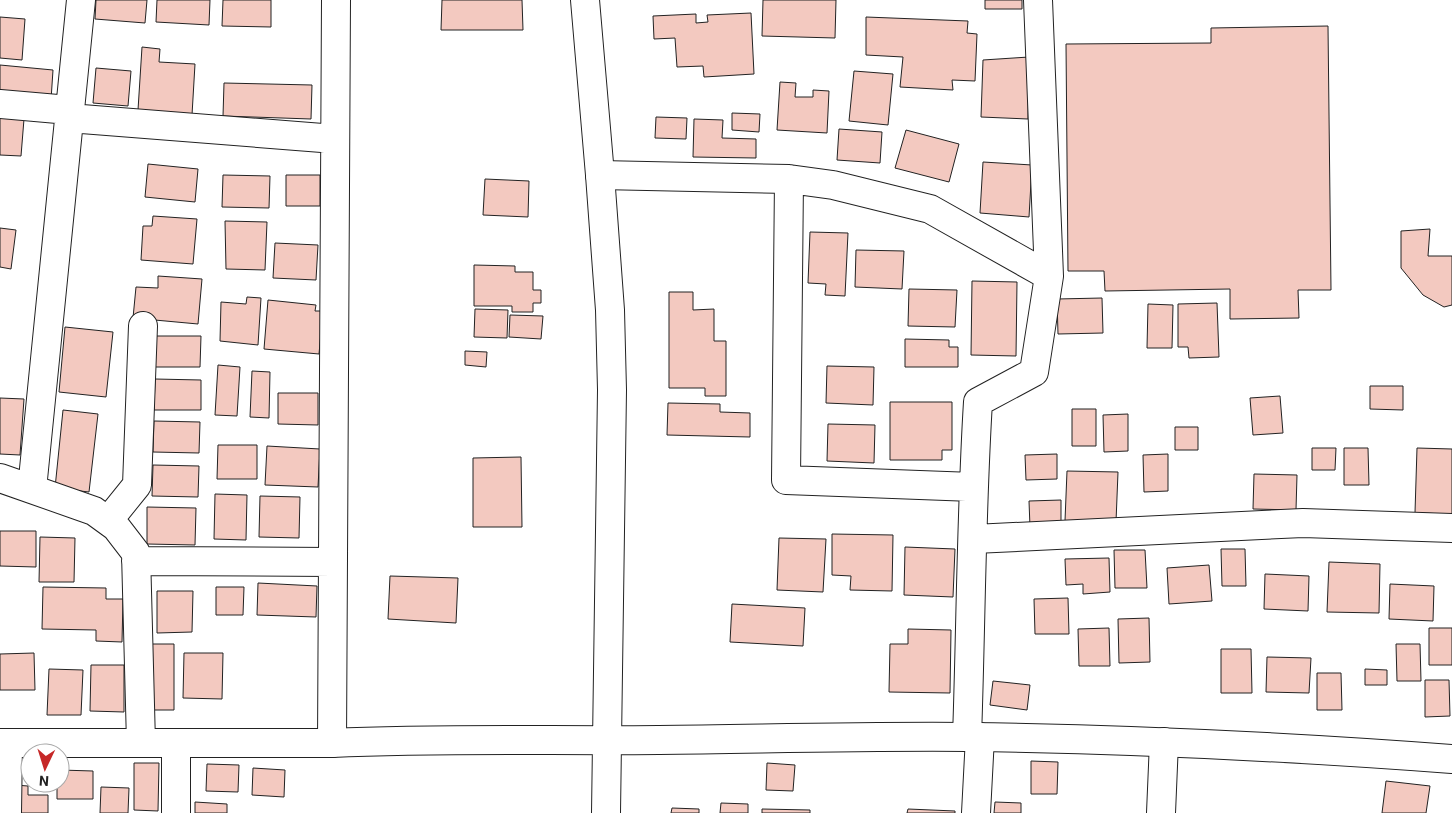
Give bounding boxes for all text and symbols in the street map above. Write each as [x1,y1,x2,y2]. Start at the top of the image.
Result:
north arrow [20,743,70,793]
text: N [39,773,50,789]

